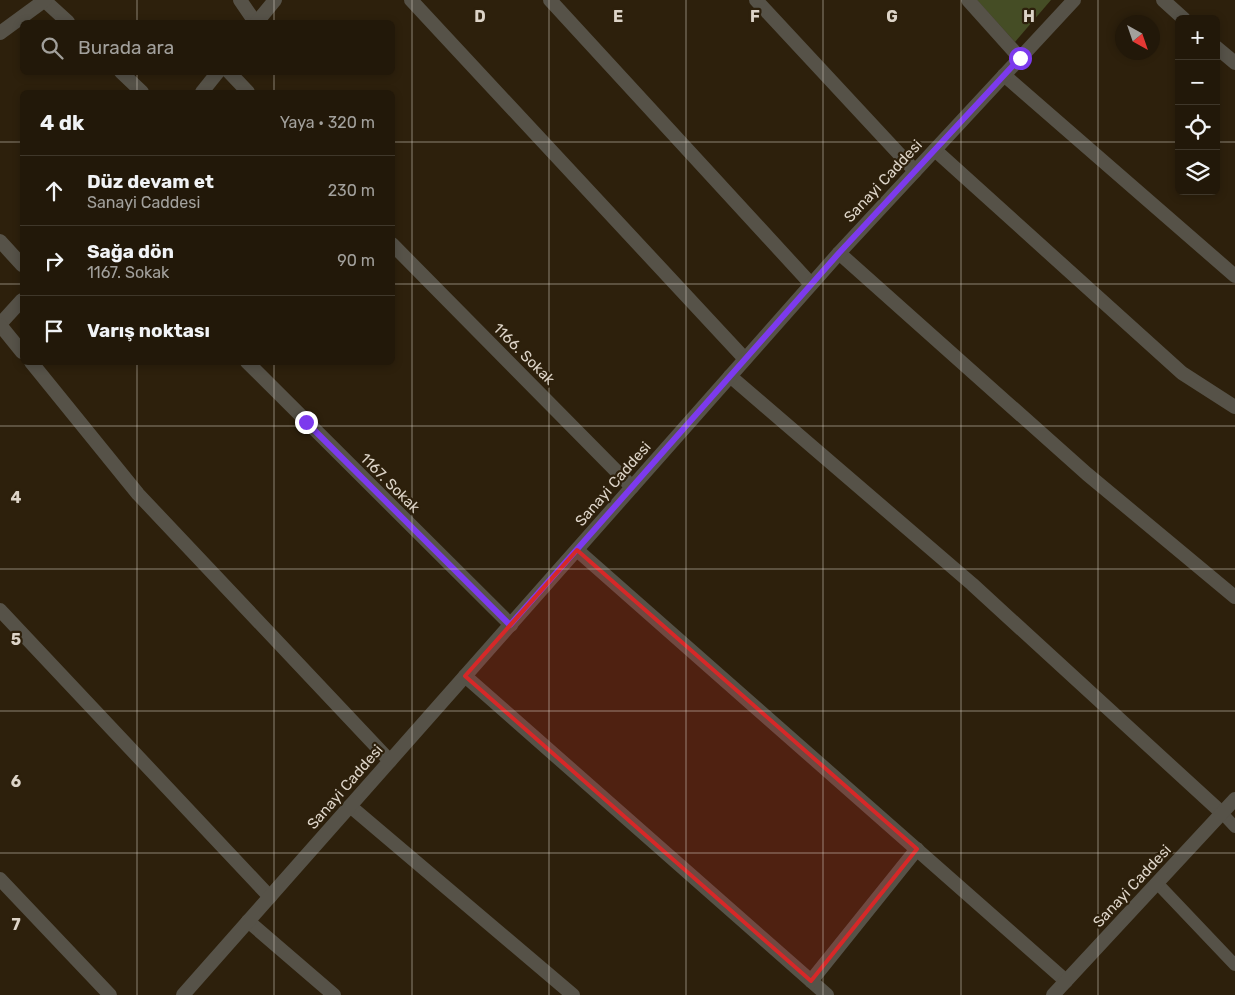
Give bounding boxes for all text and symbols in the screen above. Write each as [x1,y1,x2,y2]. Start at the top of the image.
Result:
text: D [474,7,486,26]
text: E [613,7,623,26]
text: F [750,7,760,26]
text: G [886,7,898,26]
text: H [1023,7,1035,26]
north arrow [1115,15,1160,60]
map controls [1175,15,1220,195]
button: + [1175,15,1220,60]
search box [20,20,395,75]
icon: search [38,34,66,62]
text: Burada ara [78,36,174,59]
route start [1009,47,1032,70]
button: − [1175,60,1220,105]
button: locate [1175,105,1220,150]
text: 4 dk [40,110,84,135]
text: Yaya · 320 m [280,113,375,132]
street label: Sanayi Caddesi [840,136,926,226]
button: layers [1175,150,1220,195]
text: Düz devam et [87,170,214,193]
icon: ahead [40,177,68,205]
text: 230 m [328,181,375,200]
text: Sanayi Caddesi [87,193,200,212]
text: Sağa dön [87,240,174,263]
icon: right [40,247,68,275]
text: 90 m [337,251,375,270]
text: 1167. Sokak [87,263,169,282]
icon: arrive [40,317,68,345]
text: Varış noktası [87,319,210,342]
street label: 1166. Sokak [489,319,559,389]
route end [295,411,318,434]
street label: Sanayi Caddesi [571,438,655,530]
street label: 1167. Sokak [356,449,424,517]
text: 4 [11,488,22,507]
text: 5 [11,630,21,649]
street label: Sanayi Caddesi [303,741,387,833]
text: 6 [11,772,21,791]
street label: Sanayi Caddesi [1089,841,1175,931]
text: 7 [11,915,21,934]

